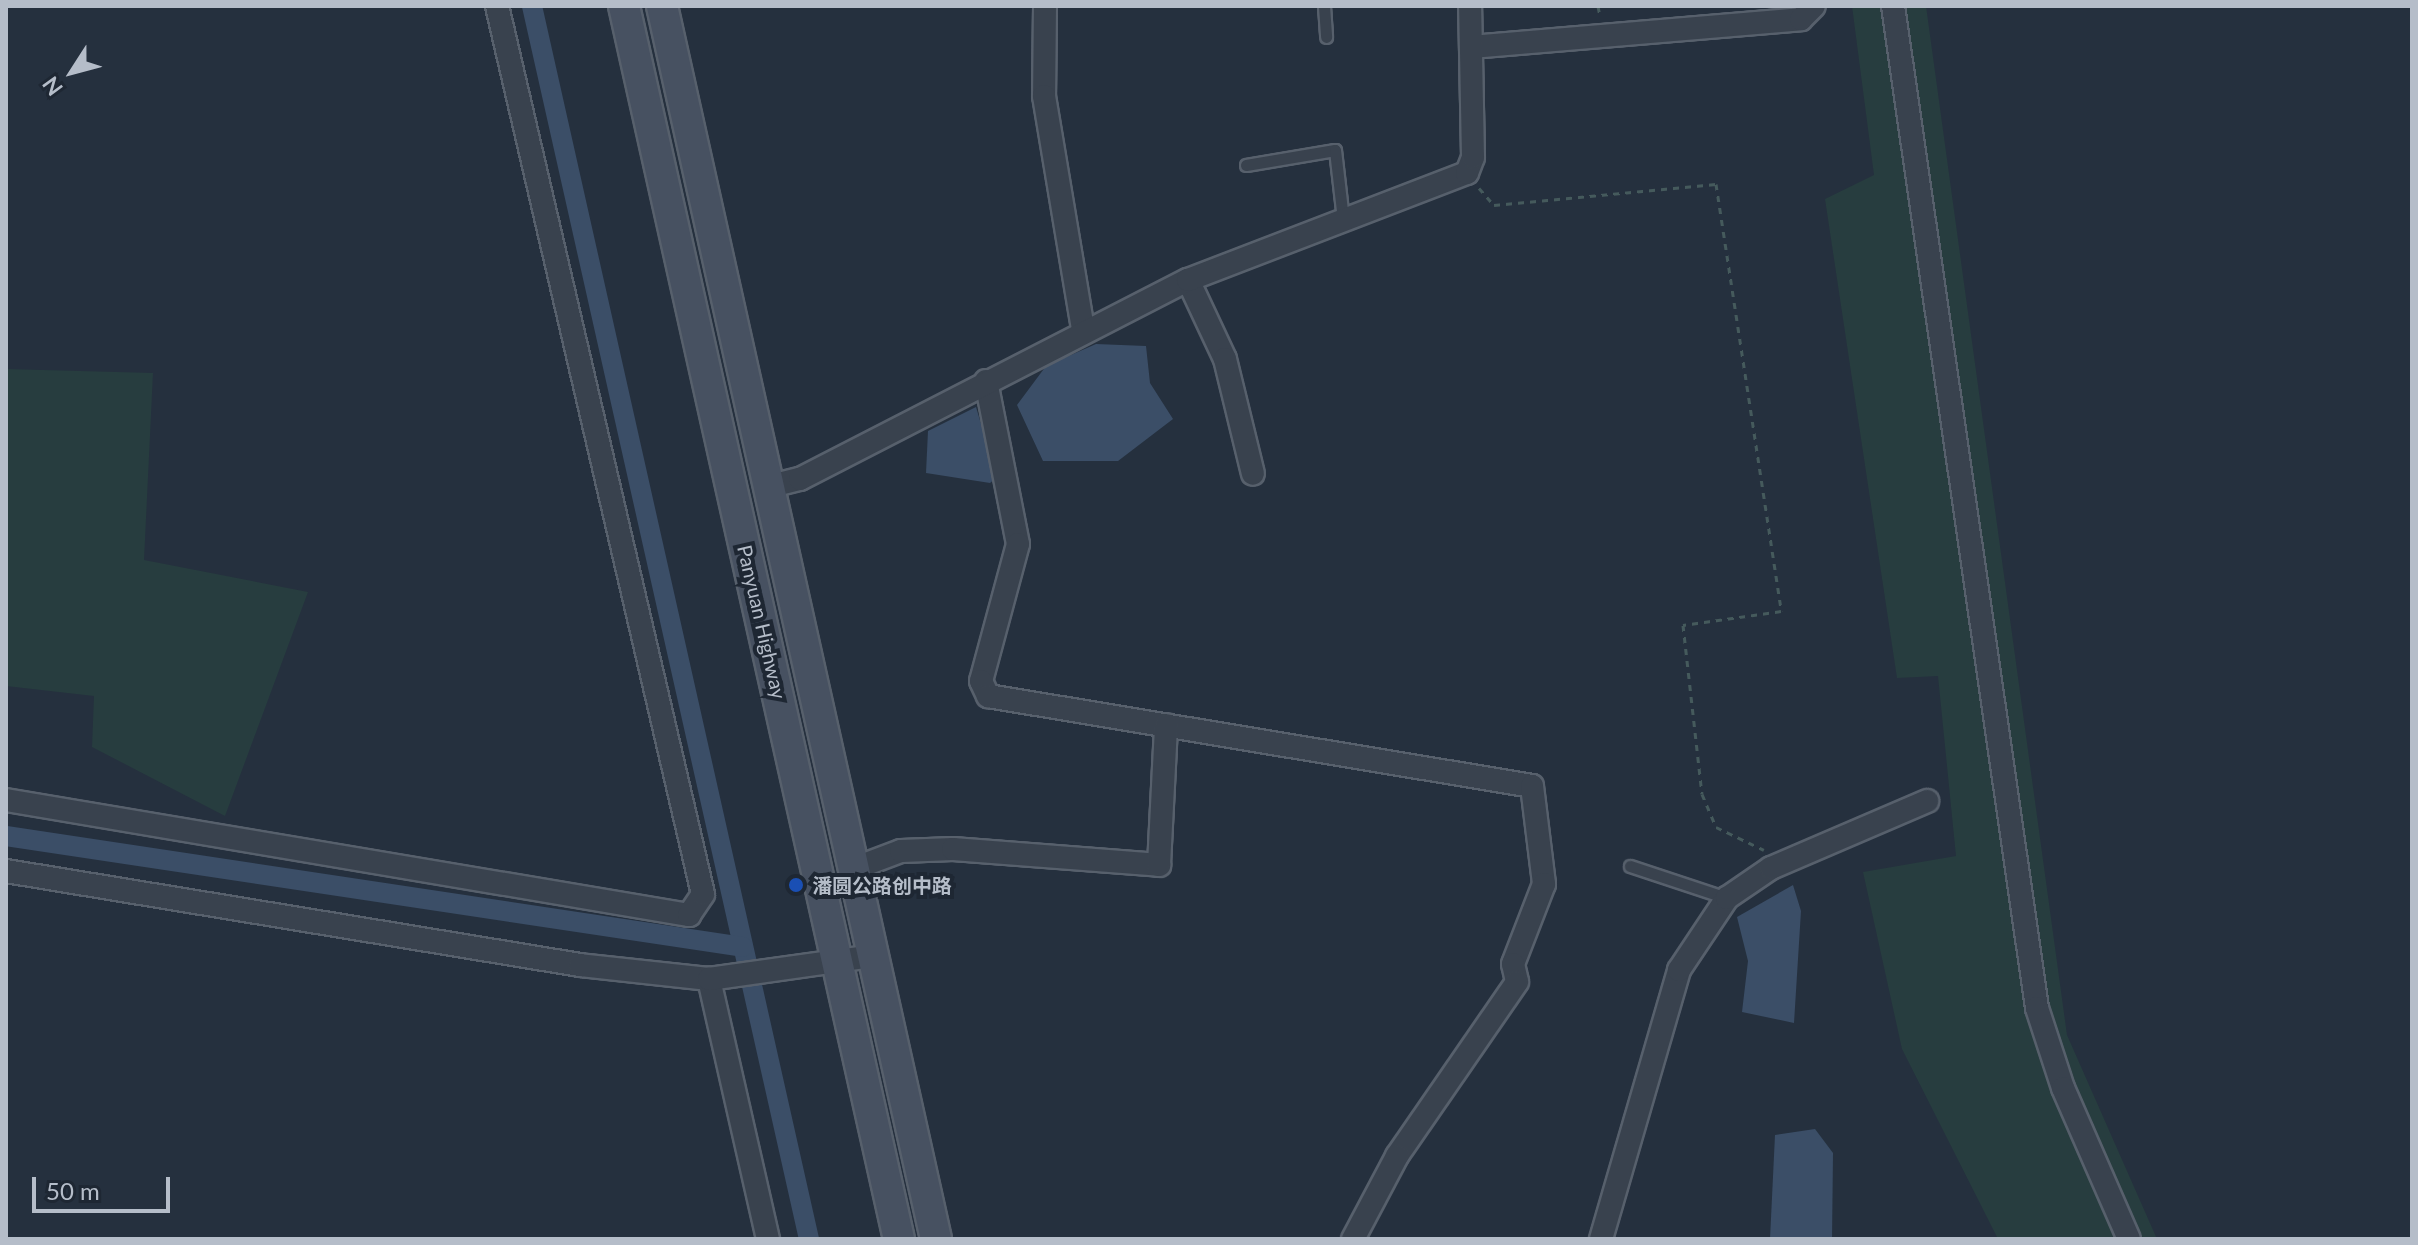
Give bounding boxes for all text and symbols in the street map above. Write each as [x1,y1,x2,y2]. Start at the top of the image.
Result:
north arrow [32,32,112,112]
text: N [36,72,68,101]
street label: Panyuan Highway [733,543,791,701]
place label: 潘圆公路创中路 [812,873,952,897]
marker: 潘圆公路创中路 [787,876,805,894]
scale bar [36,1161,174,1211]
text: 50 m [46,1176,100,1205]

